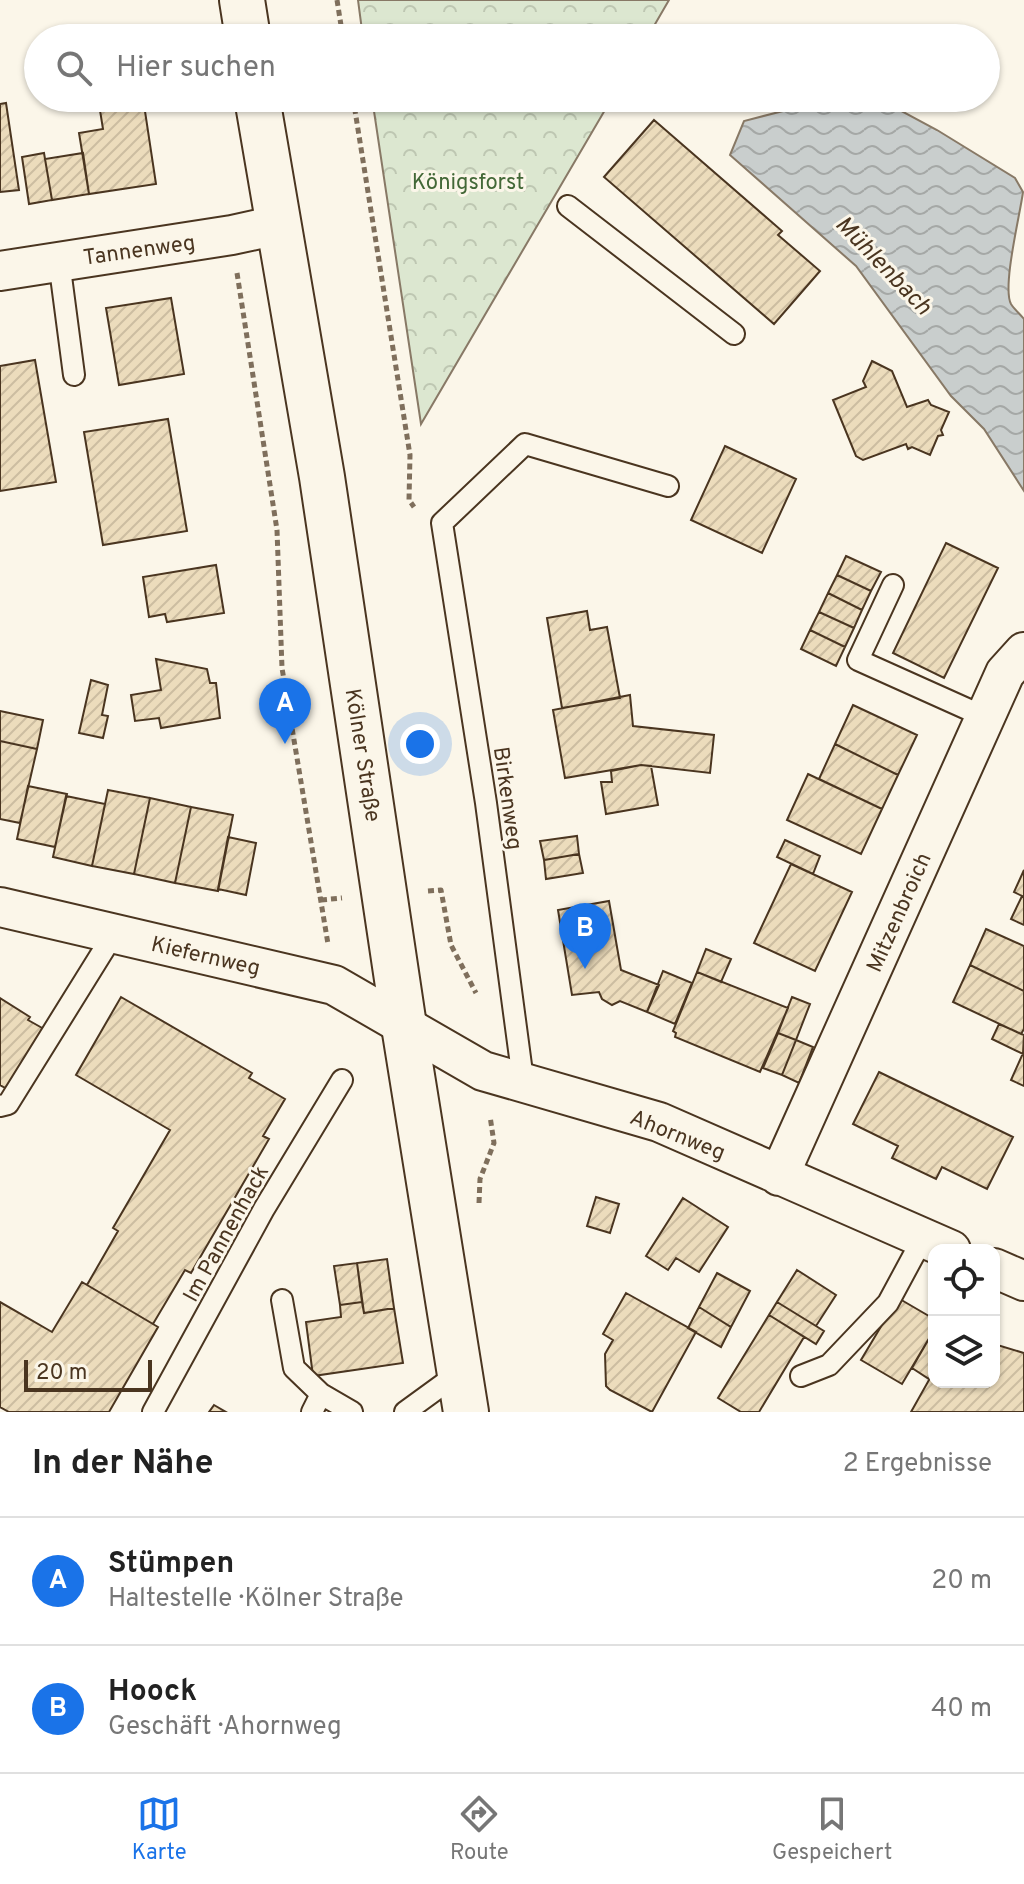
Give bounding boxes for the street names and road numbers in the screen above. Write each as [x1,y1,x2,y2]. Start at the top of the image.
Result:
street label: Tannenweg [82,230,197,273]
street label: Kölner Straße [338,687,385,824]
street label: Birkenweg [486,745,527,852]
street label: Mitzenbroich [862,849,939,977]
street label: Kiefernweg [148,932,263,983]
street label: Ahornweg [625,1105,729,1168]
street label: Im Pannenhack [178,1161,276,1307]

